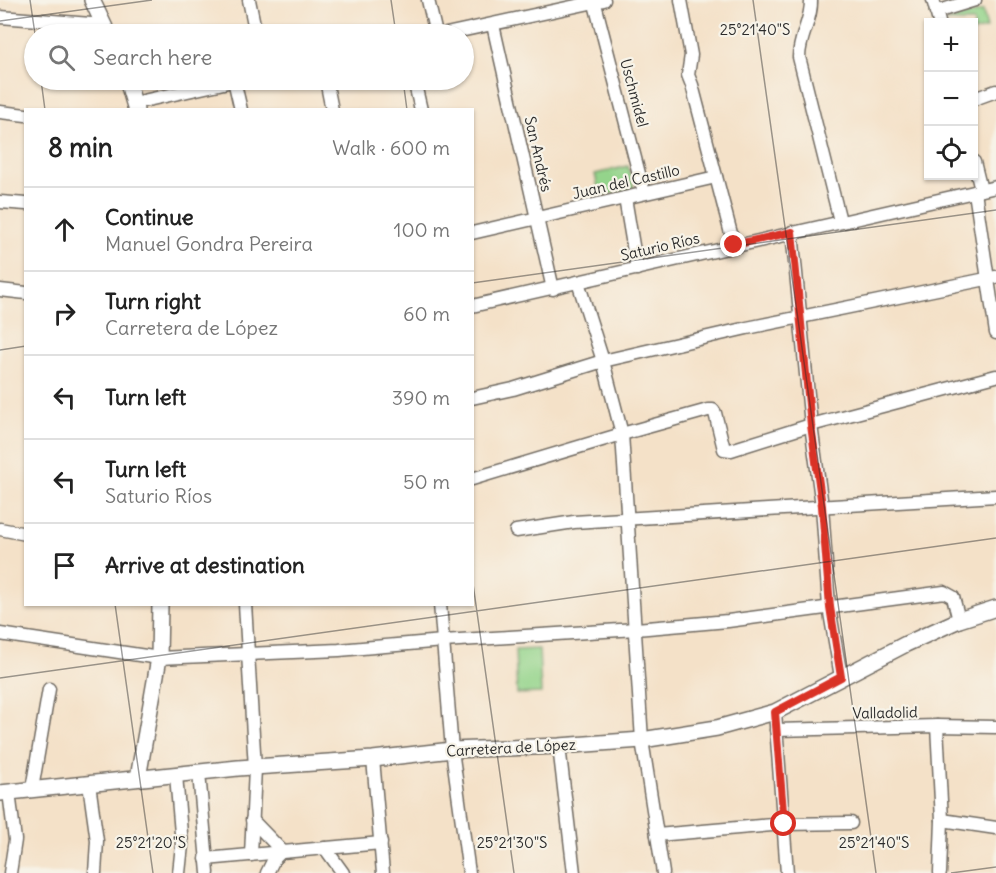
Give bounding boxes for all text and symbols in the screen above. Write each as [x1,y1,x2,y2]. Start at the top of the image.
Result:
map controls [924,18,978,180]
button: + [924,18,978,72]
text: 25°21'40"S [720,20,790,39]
search box [24,24,474,90]
icon: search [45,41,78,74]
text: Search here [93,43,212,71]
street label: Uschmidel [616,57,653,129]
button: − [924,72,978,126]
street label: San Andrés [521,114,556,194]
button: locate [924,126,978,180]
text: 8 min [48,131,113,164]
text: Walk · 600 m [332,135,450,160]
street label: Juan del Castillo [570,160,681,203]
text: Continue [105,203,194,231]
icon: ahead [48,213,81,246]
text: 100 m [393,217,450,242]
street label: Saturio Ríos [619,228,701,265]
text: Manuel Gondra Pereira [105,231,313,256]
route end [720,231,746,257]
text: Turn right [105,287,201,315]
icon: right [48,297,81,330]
text: 60 m [403,301,450,326]
text: Carretera de López [105,315,278,340]
icon: left [48,381,81,414]
text: Turn left [105,383,186,411]
text: 390 m [392,385,450,410]
text: Turn left [105,455,186,483]
icon: left [48,465,81,498]
text: 50 m [403,469,450,494]
text: Saturio Ríos [105,483,212,508]
icon: arrive [48,549,81,582]
text: Arrive at destination [105,551,305,579]
street label: Valladolid [852,702,918,723]
street label: Carretera de López [446,735,576,760]
route start [770,810,796,836]
text: 25°21'20"S [116,833,186,852]
text: 25°21'30"S [477,833,547,852]
text: 25°21'40"S [839,833,909,852]

